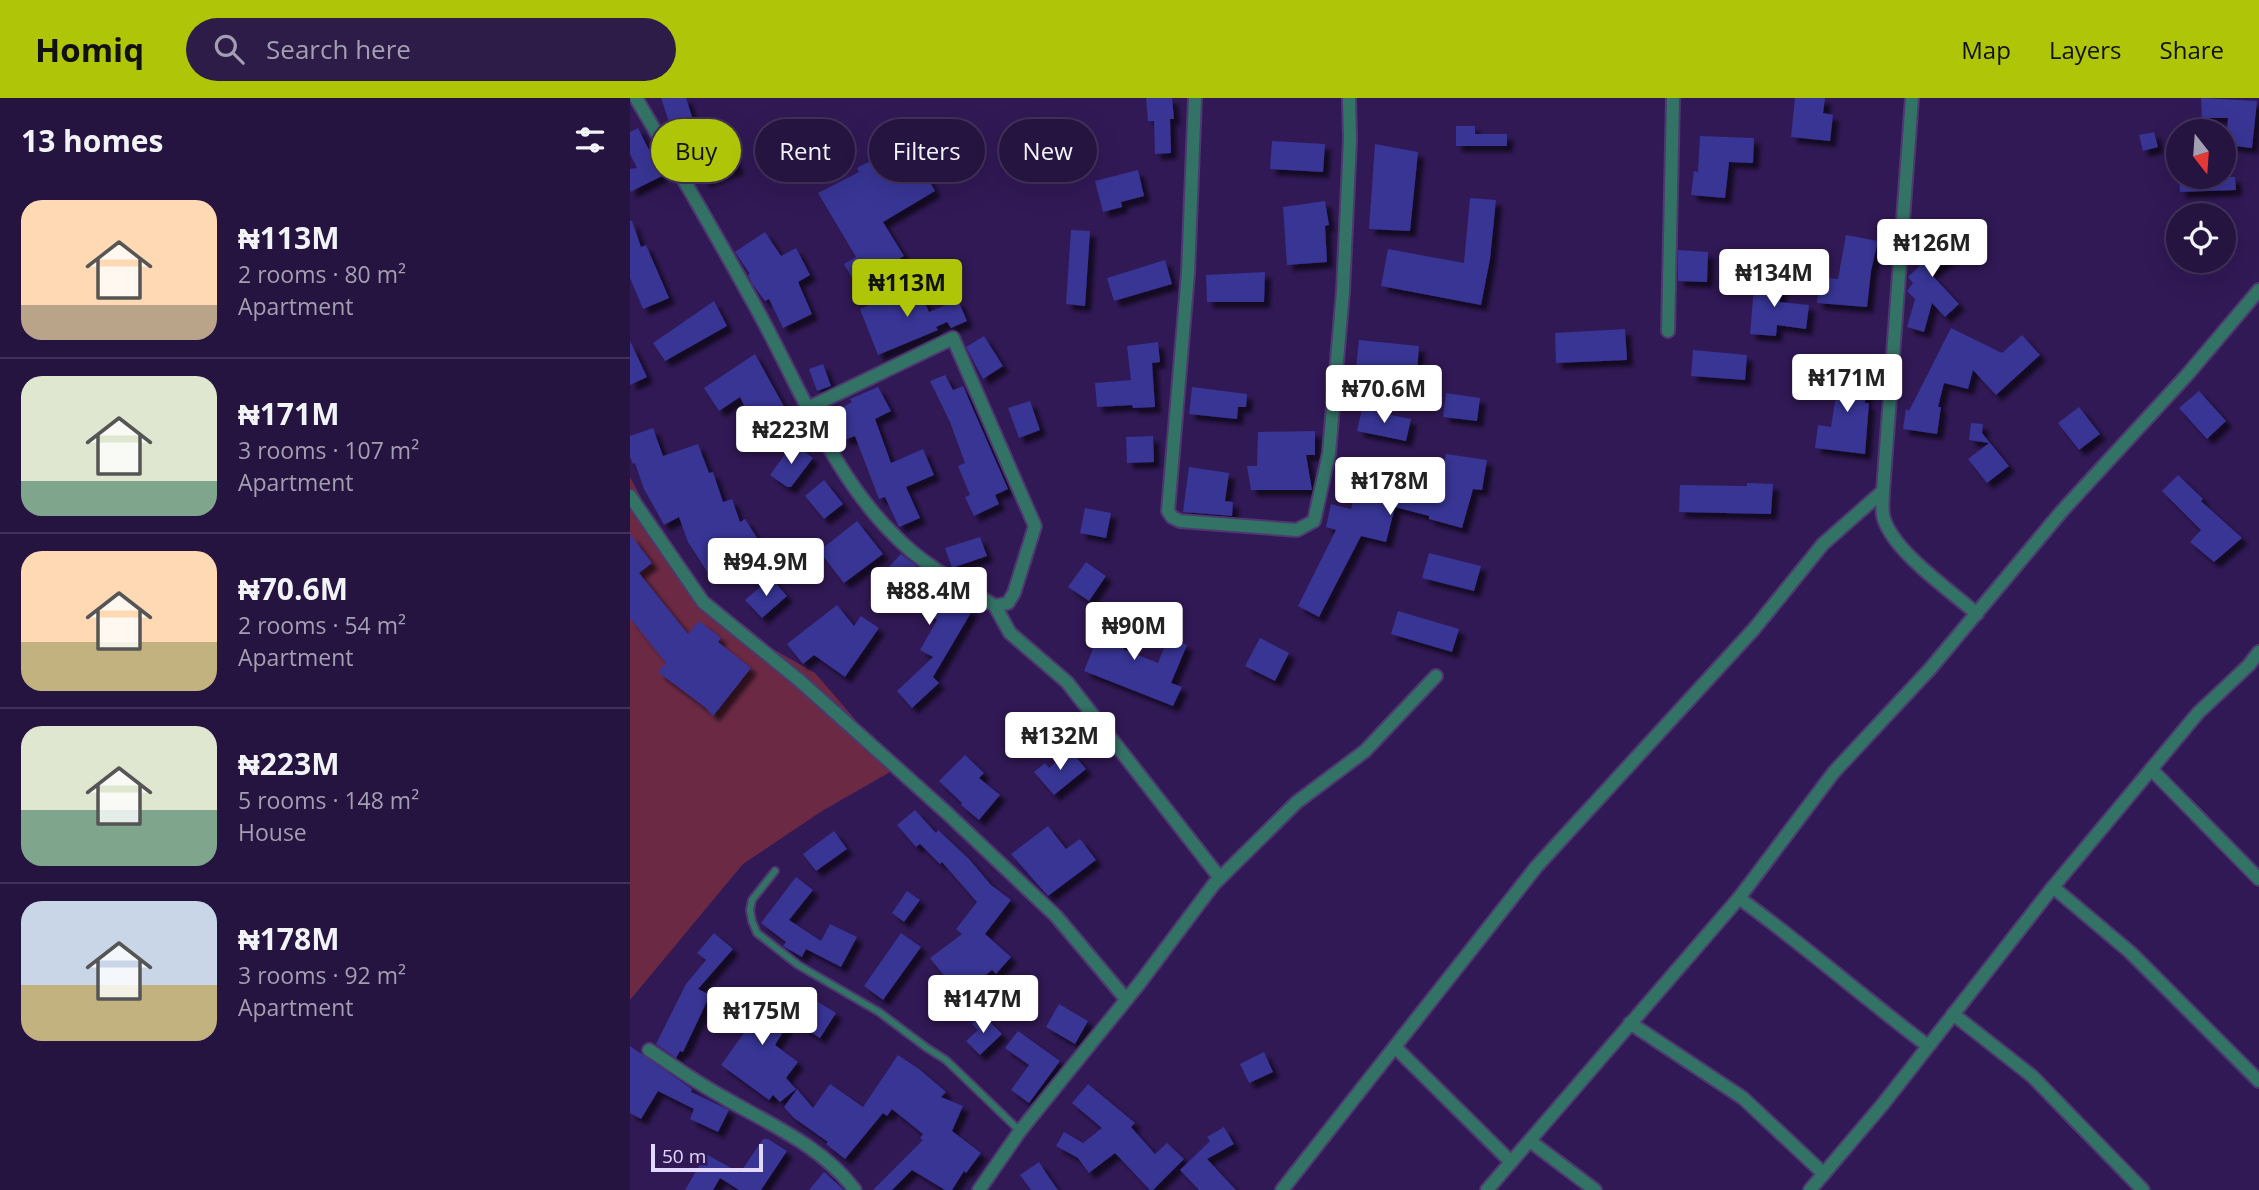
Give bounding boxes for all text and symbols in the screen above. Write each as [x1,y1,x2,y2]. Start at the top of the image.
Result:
search box [186,18,676,81]
text: Homiq [35,27,144,72]
icon: search [210,30,248,68]
text: Search here [266,31,411,67]
text: Map [1961,33,2011,66]
text: Layers [2049,33,2122,66]
text: Share [2160,33,2224,66]
chip: Buy [651,119,741,182]
chip: Rent [755,119,855,182]
chip: Filters [869,119,985,182]
chip: New [999,119,1097,182]
north arrow [2166,119,2236,189]
map controls [2166,119,2236,273]
text: 13 homes [21,120,164,161]
icon: filters [571,121,609,159]
button: locate [2166,203,2236,273]
text: ₦113M [238,217,339,258]
pin: ₦126M [1883,220,1981,279]
text: ₦126M [1893,226,1971,258]
icon: home [77,228,161,312]
pin: ₦134M [1725,250,1823,309]
text: ₦134M [1735,256,1813,288]
text: 2 rooms · 80 m² [238,258,406,290]
pin: ₦113M [858,260,956,319]
text: ₦113M [868,266,946,298]
text: Apartment [238,290,354,322]
pin: ₦171M [1798,354,1896,414]
text: ₦171M [1808,361,1886,393]
pin: ₦70.6M [1327,366,1441,425]
text: ₦70.6M [1342,372,1426,404]
text: ₦171M [238,393,339,434]
icon: home [77,404,161,488]
pin: ₦223M [742,406,840,466]
text: ₦223M [752,413,830,445]
text: 3 rooms · 107 m² [238,434,419,466]
pin: ₦178M [1341,458,1439,517]
text: ₦178M [1351,464,1429,496]
text: Apartment [238,466,354,498]
pin: ₦94.9M [709,538,823,598]
text: ₦94.9M [724,545,808,577]
text: ₦70.6M [238,568,348,609]
pin: ₦88.4M [872,568,986,627]
text: ₦88.4M [887,574,971,606]
icon: home [77,579,161,663]
pin: ₦90M [1093,602,1175,662]
text: 2 rooms · 54 m² [238,609,406,641]
text: ₦90M [1102,609,1166,641]
text: Apartment [238,641,354,673]
pin: ₦132M [1011,712,1109,772]
text: ₦132M [1021,719,1099,751]
text: ₦223M [238,743,339,784]
icon: home [77,754,161,838]
text: 5 rooms · 148 m² [238,784,419,816]
text: House [238,816,307,848]
text: ₦178M [238,918,339,959]
icon: home [77,929,161,1013]
text: 3 rooms · 92 m² [238,959,406,991]
pin: ₦147M [934,976,1032,1035]
text: ₦147M [944,982,1022,1014]
pin: ₦175M [713,988,811,1047]
text: Apartment [238,991,354,1023]
text: ₦175M [723,994,801,1026]
scale bar [651,1141,763,1173]
text: 50 m [662,1143,706,1169]

